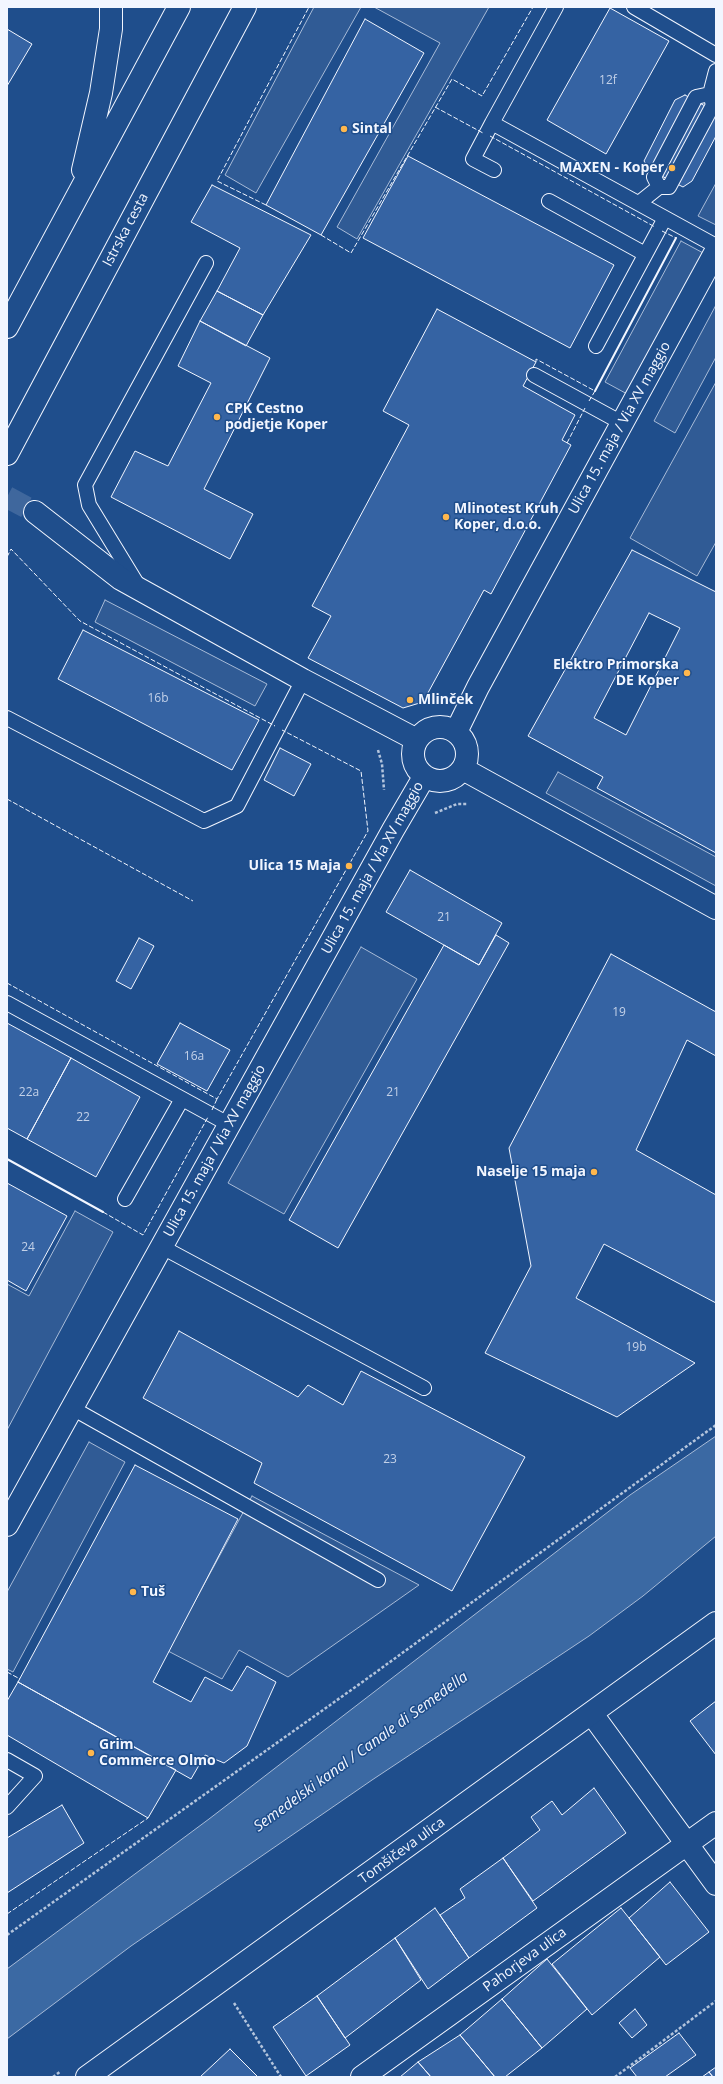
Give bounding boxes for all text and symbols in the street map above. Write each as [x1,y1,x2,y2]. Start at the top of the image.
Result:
house number: 12f [599,74,617,88]
place label: Sintal [352,121,392,137]
marker: Sintal [339,124,349,134]
place label: MAXEN - Koper [559,160,664,176]
marker: MAXEN - Koper [667,163,677,173]
street label: Istrska cesta [100,190,152,270]
street label: Ulica 15. maja / Via XV maggio [566,339,674,517]
place label: CPK Cestno podjetje Koper [225,401,328,434]
marker: CPK Cestno podjetje Koper [212,412,222,422]
place label: Mlinotest Kruh Koper, d.o.o. [454,501,559,534]
marker: Mlinotest Kruh Koper, d.o.o. [441,512,451,522]
place label: Elektro Primorska DE Koper [553,657,679,690]
marker: Elektro Primorska DE Koper [682,668,692,678]
house number: 16b [147,692,169,706]
place label: Mlinček [418,692,473,708]
marker: Mlinček [405,695,415,705]
street label: Ulica 15. maja / Via XV maggio [319,779,427,957]
place label: Ulica 15 Maja [249,858,341,874]
marker: Ulica 15 Maja [344,861,354,871]
house number: 21 [437,911,451,925]
house number: 19 [612,1006,626,1020]
house number: 16a [184,1050,204,1064]
street label: Ulica 15. maja / Via XV maggio [161,1062,269,1240]
house number: 22a [19,1086,39,1100]
house number: 21 [386,1086,400,1100]
house number: 22 [76,1111,90,1125]
place label: Naselje 15 maja [476,1164,586,1180]
marker: Naselje 15 maja [589,1167,599,1177]
house number: 24 [21,1241,35,1255]
house number: 19b [625,1341,647,1355]
house number: 23 [383,1453,397,1467]
place label: Tuš [141,1584,165,1600]
marker: Tuš [128,1587,138,1597]
water label: Semedelski kanal / Canale di Semedella [250,1668,472,1836]
place label: Grim Commerce Olmo [99,1737,216,1770]
marker: Grim Commerce Olmo [86,1748,96,1758]
street label: Tomšičeva ulica [356,1814,448,1888]
street label: Pahorjeva ulica [480,1924,570,1996]

